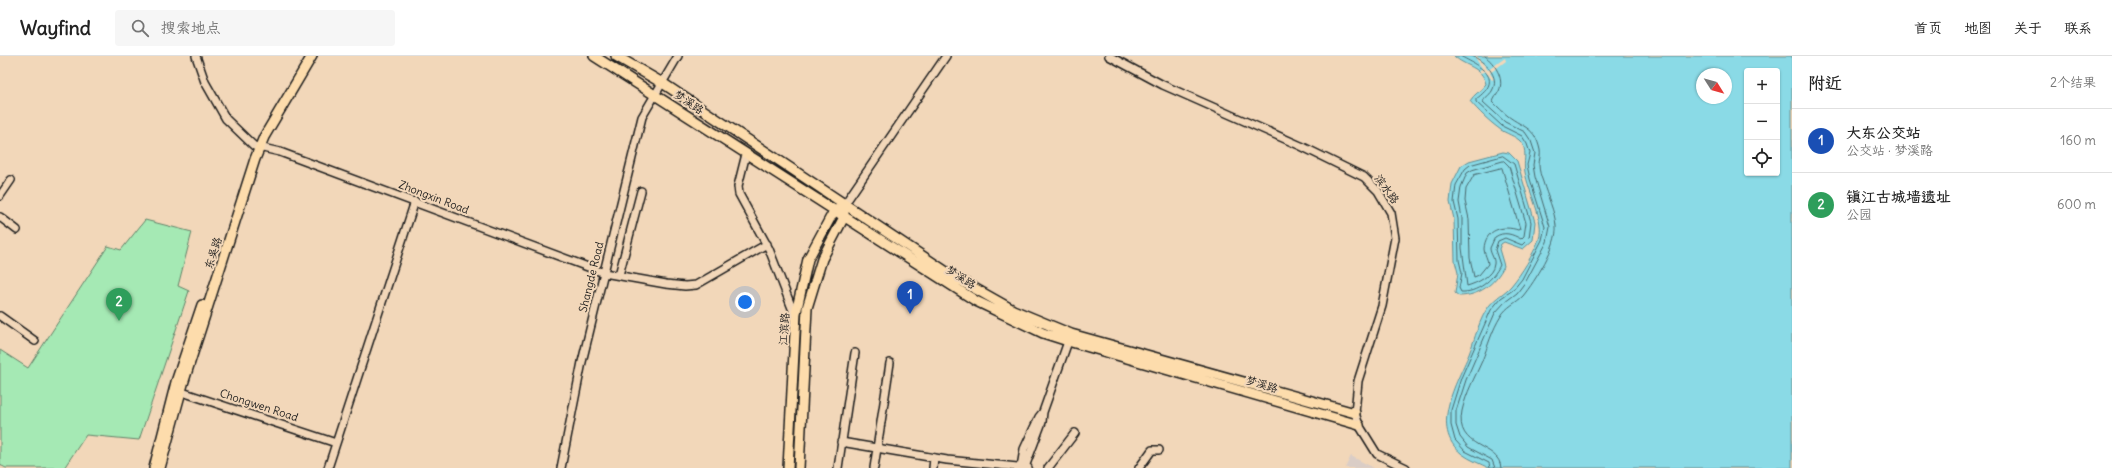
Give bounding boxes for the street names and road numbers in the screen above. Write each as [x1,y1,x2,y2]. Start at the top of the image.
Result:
street label: 梦溪路 [671,87,707,117]
street label: 滨水路 [1372,172,1402,206]
street label: Zhongxin Road [397,177,472,217]
street label: 东吴路 [201,235,225,271]
street label: Shangde Road [575,240,607,314]
street label: 梦溪路 [943,262,979,292]
street label: 江滨路 [776,312,792,346]
street label: 梦溪路 [1244,372,1280,396]
street label: Chongwen Road [218,386,300,424]

